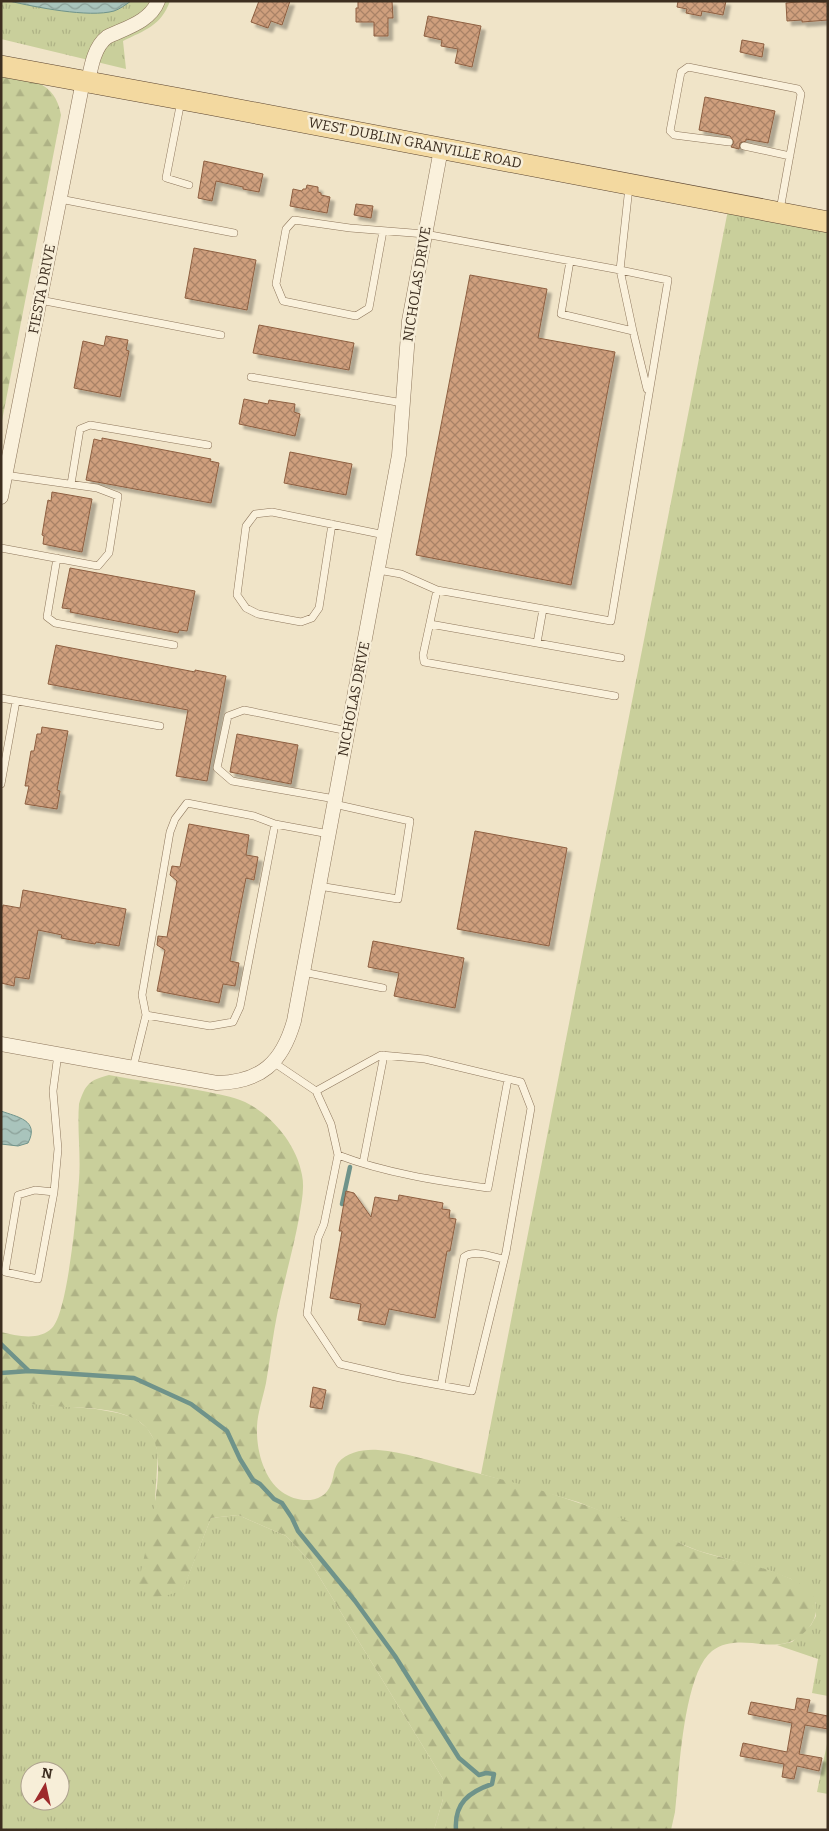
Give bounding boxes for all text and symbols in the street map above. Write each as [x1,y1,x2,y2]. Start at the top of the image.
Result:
street label: WEST DUBLIN GRANVILLE ROAD [307,114,523,172]
street label: NICHOLAS DRIVE [399,225,435,343]
street label: FIESTA DRIVE [25,243,59,335]
street label: NICHOLAS DRIVE [335,640,373,758]
north arrow [20,1761,70,1811]
text: N [40,1764,54,1783]

